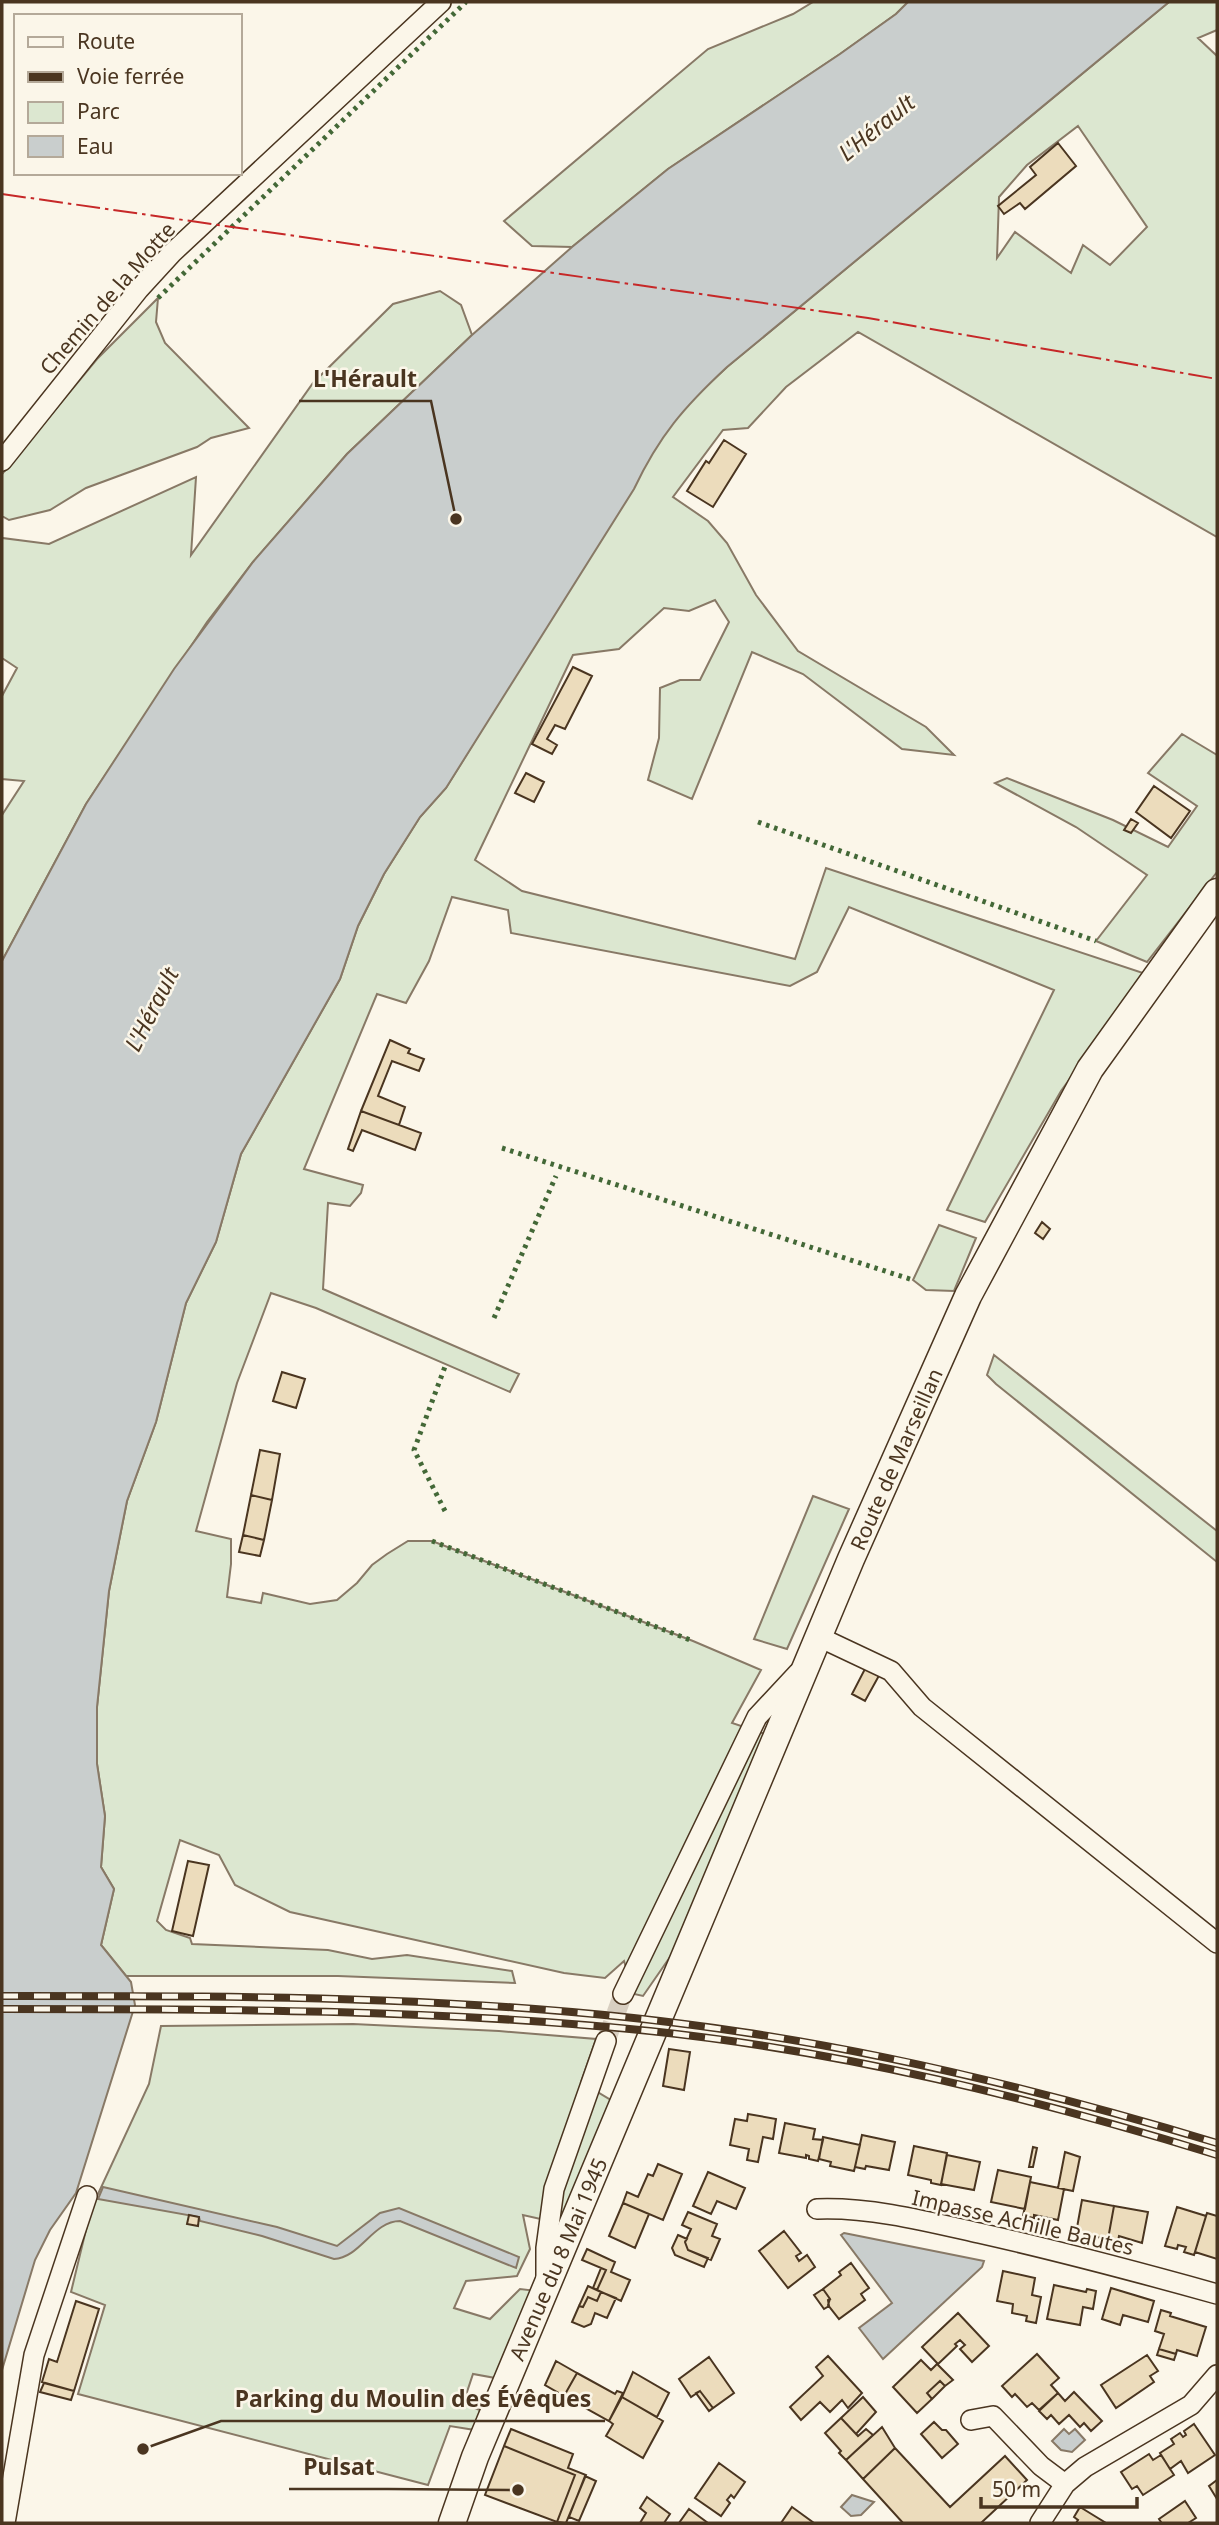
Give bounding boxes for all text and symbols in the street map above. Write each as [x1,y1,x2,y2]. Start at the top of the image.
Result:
legend [14,14,242,175]
text: Route [77,27,135,55]
text: Voie ferrée [77,62,184,90]
water label: L'Hérault [831,85,922,168]
text: Parc [77,97,120,125]
text: Eau [77,132,113,160]
street label: Chemin de la Motte [33,216,181,380]
callout: L'Hérault [299,357,431,401]
text: L'Hérault [313,362,417,394]
water label: L'Hérault [116,960,186,1056]
street label: Route de Marseillan [843,1364,949,1554]
street label: Avenue du 8 Mai 1945 [503,2153,613,2365]
street label: Impasse Achille Bautes [909,2183,1137,2261]
callout: Parking du Moulin des Évêques [221,2377,605,2421]
text: Parking du Moulin des Évêques [235,2382,591,2414]
callout: Pulsat [289,2445,388,2489]
text: Pulsat [303,2450,375,2482]
scale bar [981,2466,1137,2510]
text: 50 m [992,2475,1041,2503]

